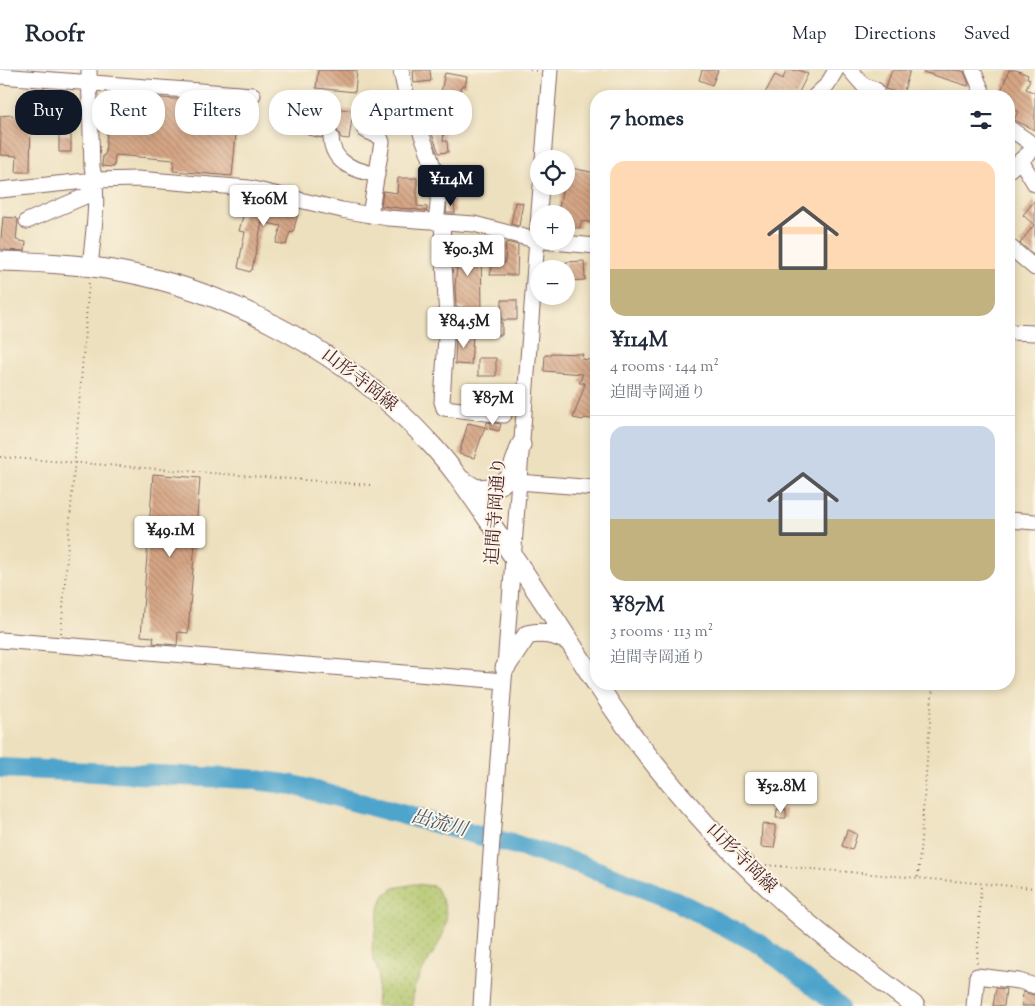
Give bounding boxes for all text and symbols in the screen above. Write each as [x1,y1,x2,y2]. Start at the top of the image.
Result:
text: Roofr [25,18,85,52]
text: Map [792,22,827,48]
text: Directions [855,22,936,48]
text: Saved [964,22,1010,48]
chip: Buy [15,90,82,135]
chip: Rent [92,90,165,135]
chip: Filters [175,90,259,135]
chip: New [269,90,341,135]
chip: Apartment [351,90,472,135]
text: 7 homes [610,105,684,135]
icon: filters [967,106,995,134]
map controls [530,150,575,305]
button: locate [530,150,575,195]
pin: ¥114M [416,164,486,207]
text: ¥114M [429,169,473,192]
pin: ¥106M [229,184,299,227]
text: ¥106M [241,189,287,212]
icon: home [758,193,848,283]
button: + [530,205,575,250]
pin: ¥90.3M [427,234,509,277]
text: ¥90.3M [442,239,494,262]
button: − [530,260,575,305]
pin: ¥84.5M [423,306,505,349]
text: ¥84.5M [438,311,490,334]
text: ¥114M [610,326,668,356]
street label: 山形寺岡線 [316,343,402,419]
text: 4 rooms · 144 m² [610,356,719,379]
text: 迫間寺岡通り [610,382,706,405]
pin: ¥87M [463,384,523,426]
text: ¥87M [472,388,514,411]
street label: 迫間寺岡通り [480,456,514,566]
icon: home [758,459,848,549]
pin: ¥49.1M [129,516,211,558]
text: ¥49.1M [145,520,195,543]
text: ¥87M [610,591,665,621]
text: 3 rooms · 113 m² [610,621,713,644]
text: 迫間寺岡通り [610,647,706,670]
pin: ¥52.8M [740,772,822,814]
text: ¥52.8M [756,776,806,799]
water label: 出流川 [408,804,472,845]
street label: 山形寺岡線 [700,818,782,900]

